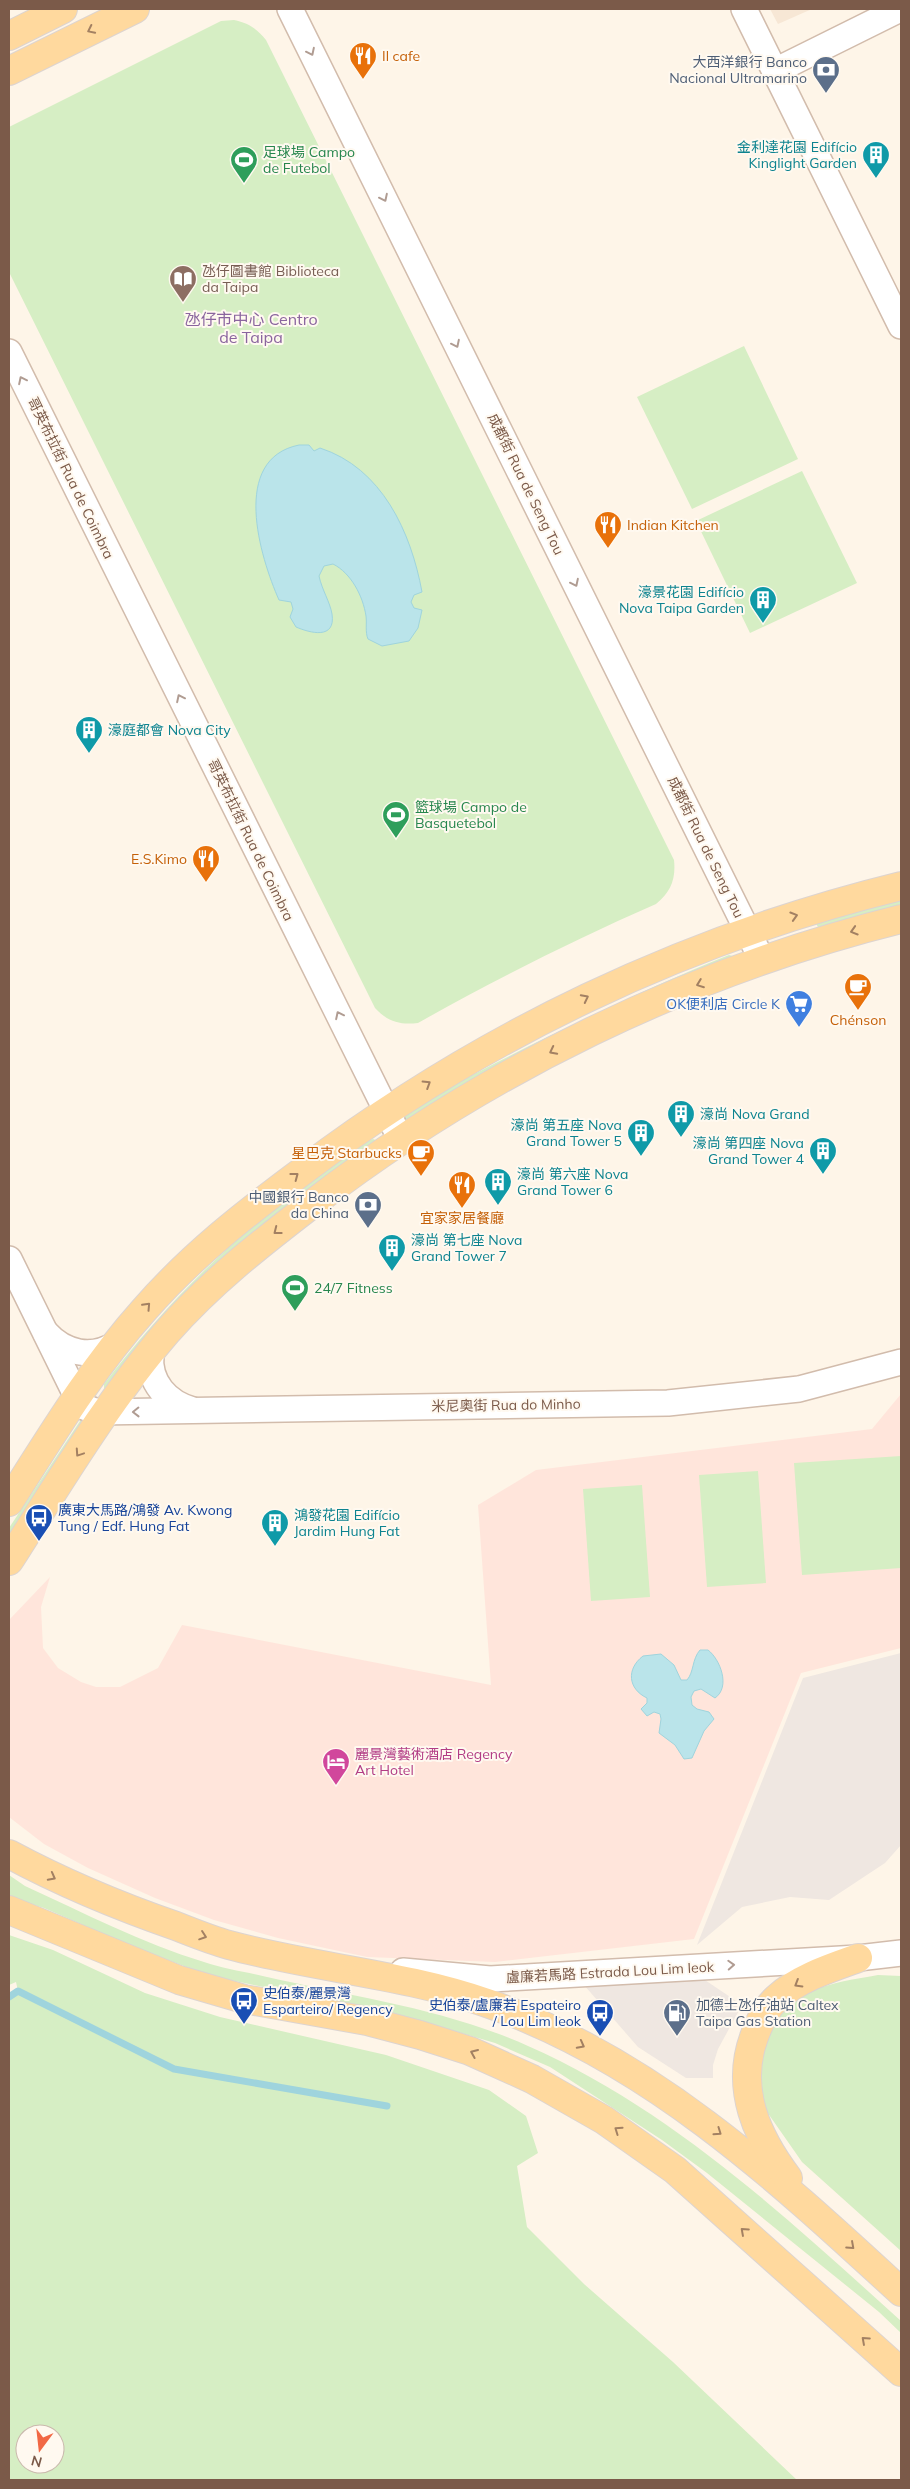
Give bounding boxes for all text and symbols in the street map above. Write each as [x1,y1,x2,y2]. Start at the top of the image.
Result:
one-way arrow [87,24,96,35]
restaurant icon: Il cafe [348,41,378,80]
one-way arrow [305,47,315,56]
place label: Il cafe [382,47,420,65]
place label: 大西洋銀行 Banco Nacional Ultramarino [669,53,807,87]
bank icon: 大西洋銀行 Banco Nacional Ultramarino [811,55,841,94]
place label: 金利達花園 Edifício Kinglight Garden [737,138,857,172]
building icon: 金利達花園 Edifício Kinglight Garden [861,140,891,179]
place label: 足球場 Campo de Futebol [263,143,355,177]
sports icon: 足球場 Campo de Futebol [229,145,259,184]
one-way arrow [378,193,388,202]
place label: 氹仔圖書館 Biblioteca da Taipa [202,262,339,296]
library icon: 氹仔圖書館 Biblioteca da Taipa [168,264,198,303]
district label: 氹仔市中心 Centro de Taipa [184,309,318,347]
one-way arrow [450,338,460,347]
one-way arrow [18,376,28,385]
street label: 哥英布拉街 Rua de Coimbra [24,394,118,562]
street label: 成都街 Rua de Seng Tou [484,410,568,558]
restaurant icon: Indian Kitchen [593,510,623,549]
place label: Indian Kitchen [627,516,719,534]
one-way arrow [569,578,579,587]
place label: 濠景花園 Edifício Nova Taipa Garden [619,583,744,617]
building icon: 濠景花園 Edifício Nova Taipa Garden [748,585,778,624]
one-way arrow [176,694,187,703]
building icon: 濠庭都會 Nova City [74,715,104,754]
place label: 濠庭都會 Nova City [108,721,231,739]
street label: 哥英布拉街 Rua de Coimbra [204,756,298,924]
street label: 成都街 Rua de Seng Tou [664,773,748,921]
place label: 籃球場 Campo de Basquetebol [415,798,527,832]
sports icon: 籃球場 Campo de Basquetebol [381,800,411,839]
restaurant icon: E.S.Kimo [191,844,221,883]
place label: E.S.Kimo [131,850,187,868]
one-way arrow [789,911,798,921]
one-way arrow [850,926,859,936]
cafe icon: Chénson [843,972,873,1011]
one-way arrow [697,978,705,988]
supermarket icon: OK便利店 Circle K [784,989,814,1028]
one-way arrow [580,994,589,1004]
place label: OK便利店 Circle K [666,995,781,1013]
place label: Chénson [830,1011,886,1029]
one-way arrow [335,1012,345,1021]
one-way arrow [549,1045,558,1055]
one-way arrow [421,1081,431,1090]
building icon: 濠尚 Nova Grand [666,1099,696,1138]
place label: 濠尚 Nova Grand [700,1105,810,1123]
place label: 濠尚 第五座 Nova Grand Tower 5 [511,1116,622,1150]
building icon: 濠尚 第五座 Nova Grand Tower 5 [626,1118,656,1157]
place label: 濠尚 第四座 Nova Grand Tower 4 [693,1134,805,1168]
building icon: 濠尚 第四座 Nova Grand Tower 4 [808,1136,838,1175]
cafe icon: 星巴克 Starbucks [406,1138,436,1177]
place label: 星巴克 Starbucks [292,1144,402,1162]
place label: 濠尚 第六座 Nova Grand Tower 6 [517,1165,628,1199]
building icon: 濠尚 第六座 Nova Grand Tower 6 [483,1167,513,1206]
restaurant icon: 宜家家居餐廳 [447,1170,477,1209]
one-way arrow [289,1173,299,1182]
place label: 中國銀行 Banco da China [248,1188,349,1222]
bank icon: 中國銀行 Banco da China [353,1190,383,1229]
place label: 宜家家居餐廳 [420,1209,504,1227]
one-way arrow [274,1226,283,1234]
place label: 濠尚 第七座 Nova Grand Tower 7 [411,1231,522,1265]
building icon: 濠尚 第七座 Nova Grand Tower 7 [377,1233,407,1272]
sports icon: 24/7 Fitness [280,1273,310,1312]
place label: 24/7 Fitness [314,1279,393,1297]
one-way arrow [141,1303,150,1312]
street label: 米尼奧街 Rua do Minho [431,1395,581,1415]
one-way arrow [132,1406,140,1417]
one-way arrow [76,1447,85,1456]
place label: 廣東大馬路/鴻發 Av. Kwong Tung / Edf. Hung Fat [58,1501,232,1535]
bus stop icon: 廣東大馬路/鴻發 Av. Kwong Tung / Edf. Hung Fat [24,1503,54,1542]
place label: 鴻發花園 Edifício Jardim Hung Fat [294,1506,400,1540]
building icon: 鴻發花園 Edifício Jardim Hung Fat [260,1508,290,1547]
place label: 麗景灣藝術酒店 Regency Art Hotel [355,1745,513,1779]
hotel icon: 麗景灣藝術酒店 Regency Art Hotel [321,1747,351,1786]
one-way arrow [46,1871,55,1881]
one-way arrow [198,1930,207,1940]
street label: 盧廉若馬路 Estrada Lou Lim Ieok [506,1958,715,1986]
one-way arrow [727,1960,735,1971]
one-way arrow [794,1978,803,1988]
place label: 史伯泰/麗景灣 Esparteiro/ Regency [263,1984,393,2018]
bus stop icon: 史伯泰/麗景灣 Esparteiro/ Regency [229,1986,259,2025]
place label: 史伯泰/盧廉若 Espateiro / Lou Lim Ieok [429,1996,582,2030]
place label: 加德士氹仔油站 Caltex Taipa Gas Station [696,1996,839,2030]
bus stop icon: 史伯泰/盧廉若 Espateiro / Lou Lim Ieok [585,1998,615,2037]
fuel station icon: 加德士氹仔油站 Caltex Taipa Gas Station [662,1998,692,2037]
one-way arrow [576,2039,585,2049]
one-way arrow [471,2049,479,2059]
one-way arrow [712,2126,722,2135]
one-way arrow [614,2127,623,2136]
one-way arrow [740,2228,749,2237]
one-way arrow [845,2240,854,2249]
one-way arrow [861,2337,870,2346]
north arrow [15,2424,65,2474]
text: N [29,2451,44,2472]

